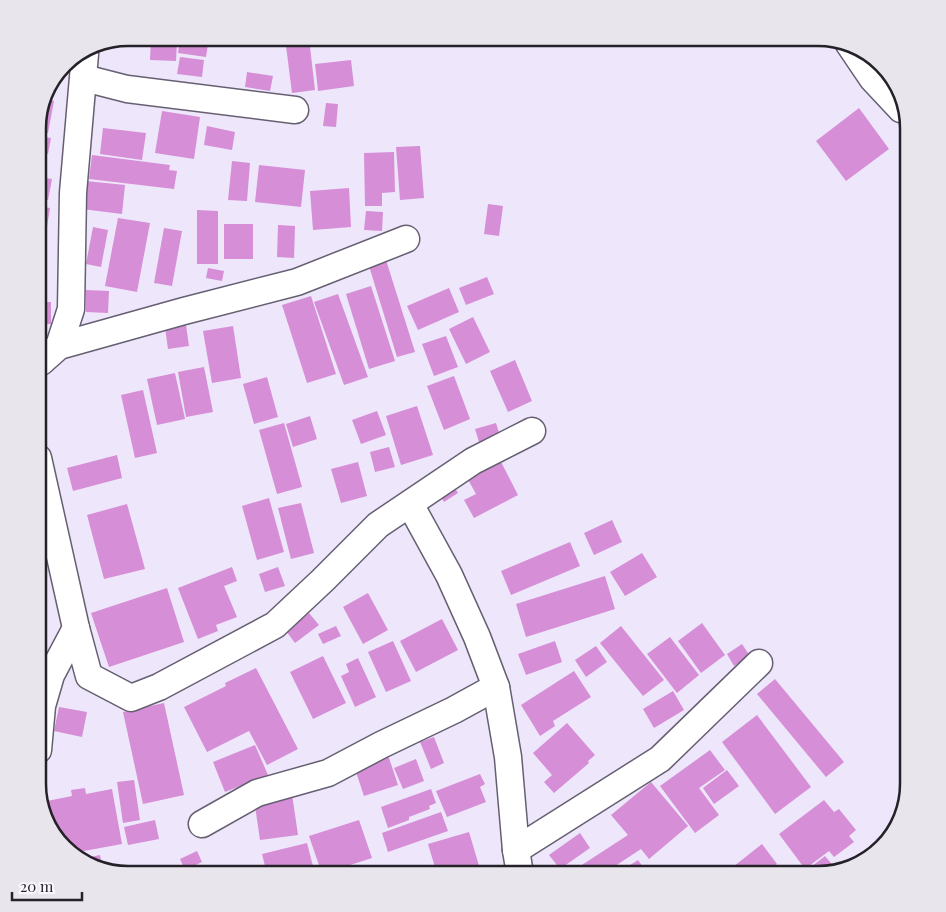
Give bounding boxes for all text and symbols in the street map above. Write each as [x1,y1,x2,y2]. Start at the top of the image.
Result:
scale bar [12,870,82,902]
text: 20 m [20,876,54,896]

